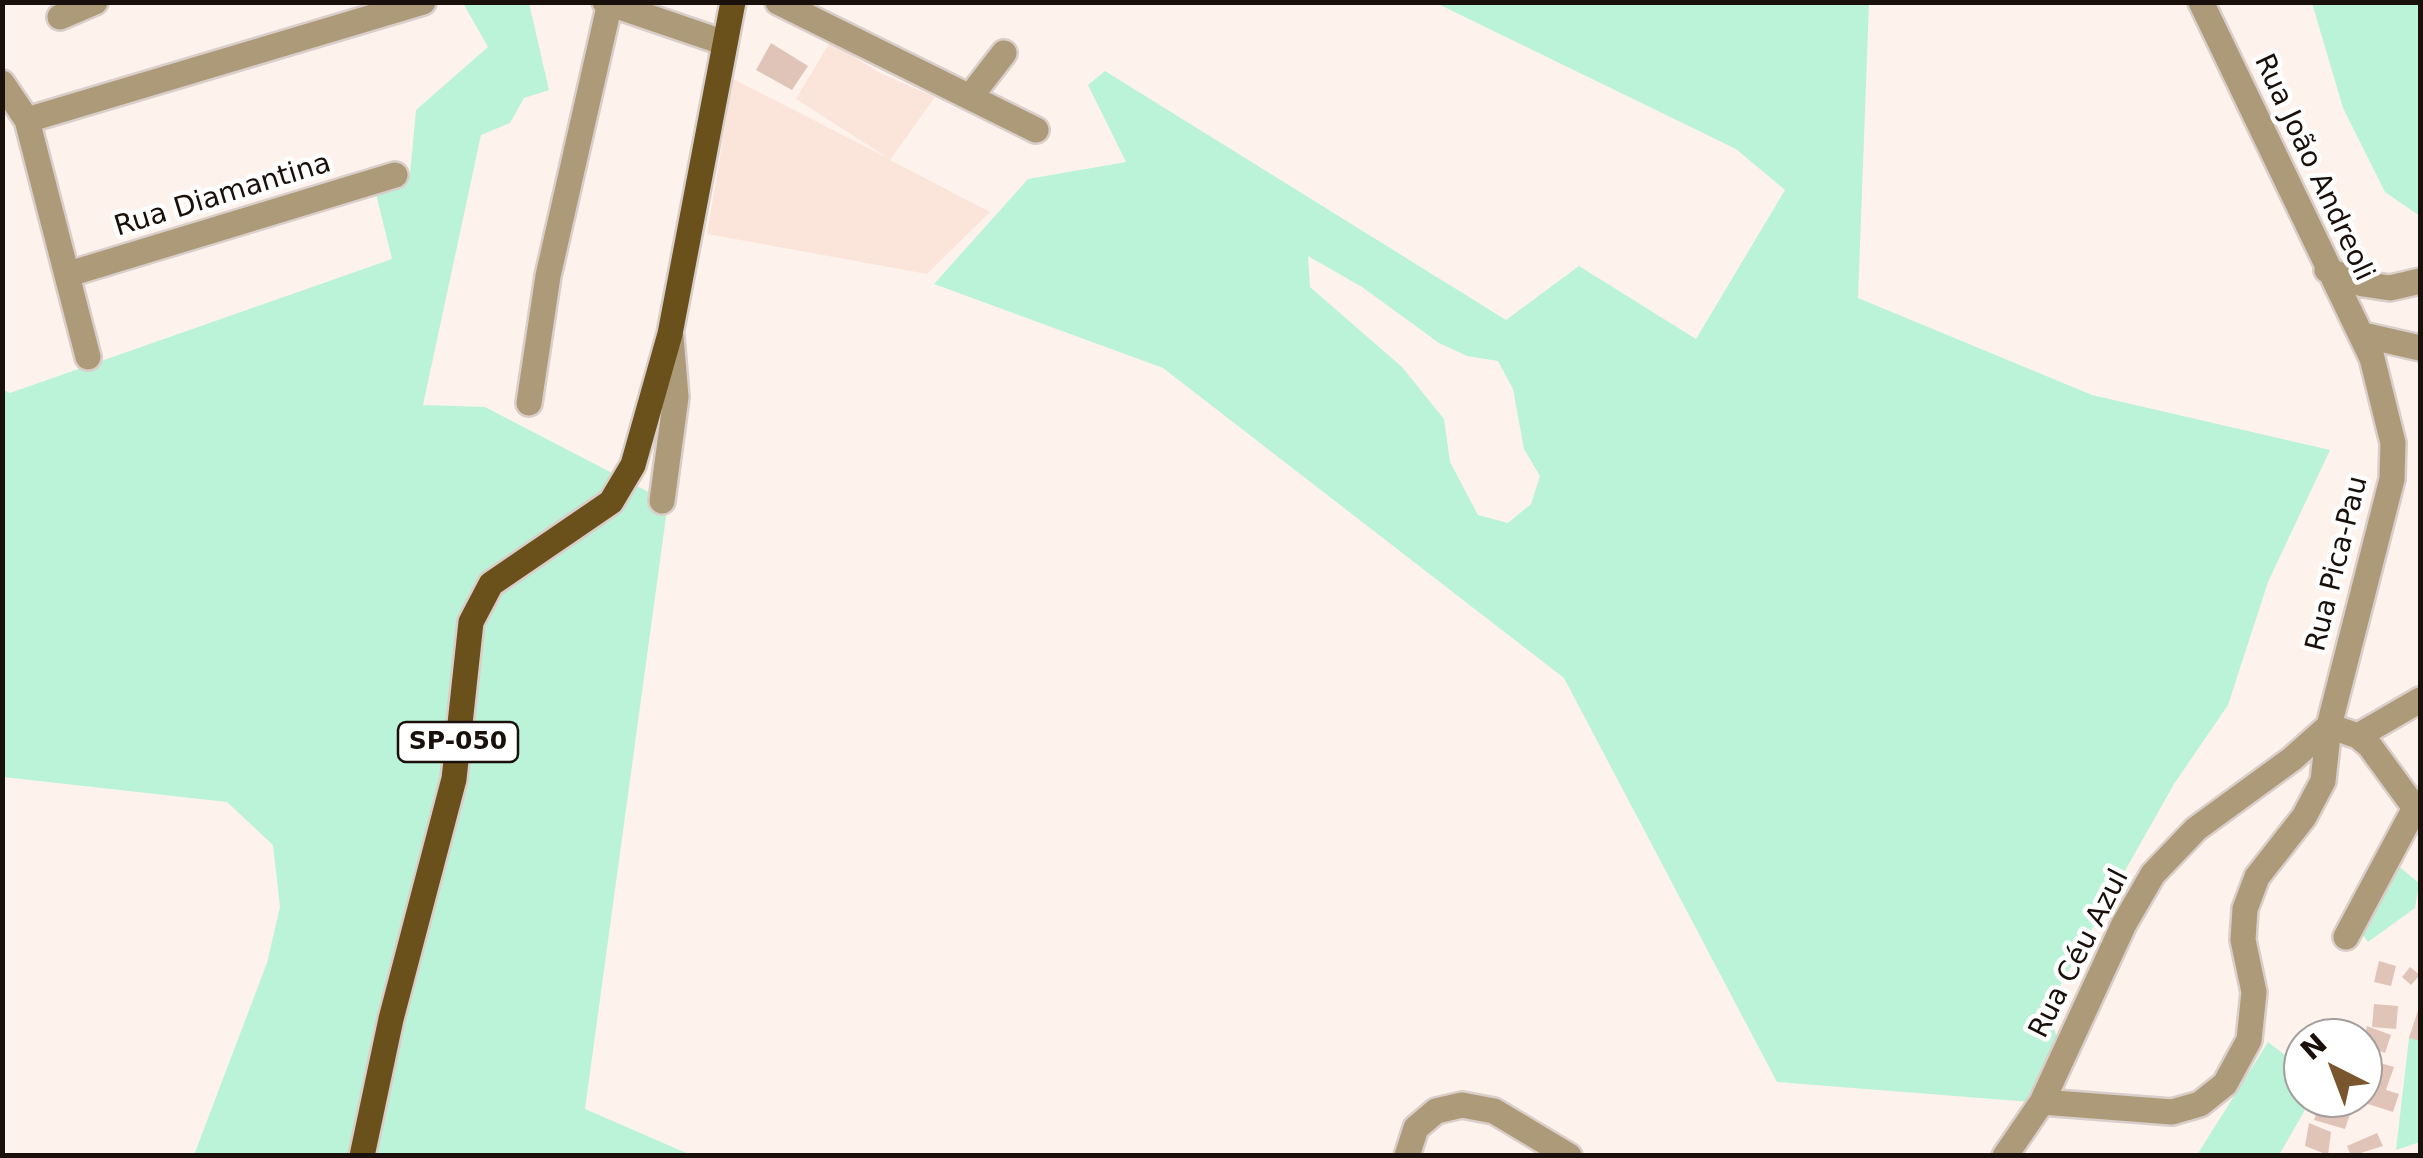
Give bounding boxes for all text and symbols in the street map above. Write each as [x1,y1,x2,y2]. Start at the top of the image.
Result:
street label: Rua João Andreoli [2246,49,2380,287]
street label: Rua Diamantina [111,147,335,245]
street label: Rua Pica-Pau [2300,473,2376,655]
road number: SP-050 [398,722,518,762]
street label: Rua Céu Azul [2023,864,2137,1044]
north arrow [2283,1018,2383,1118]
text: N [2294,1027,2334,1067]

